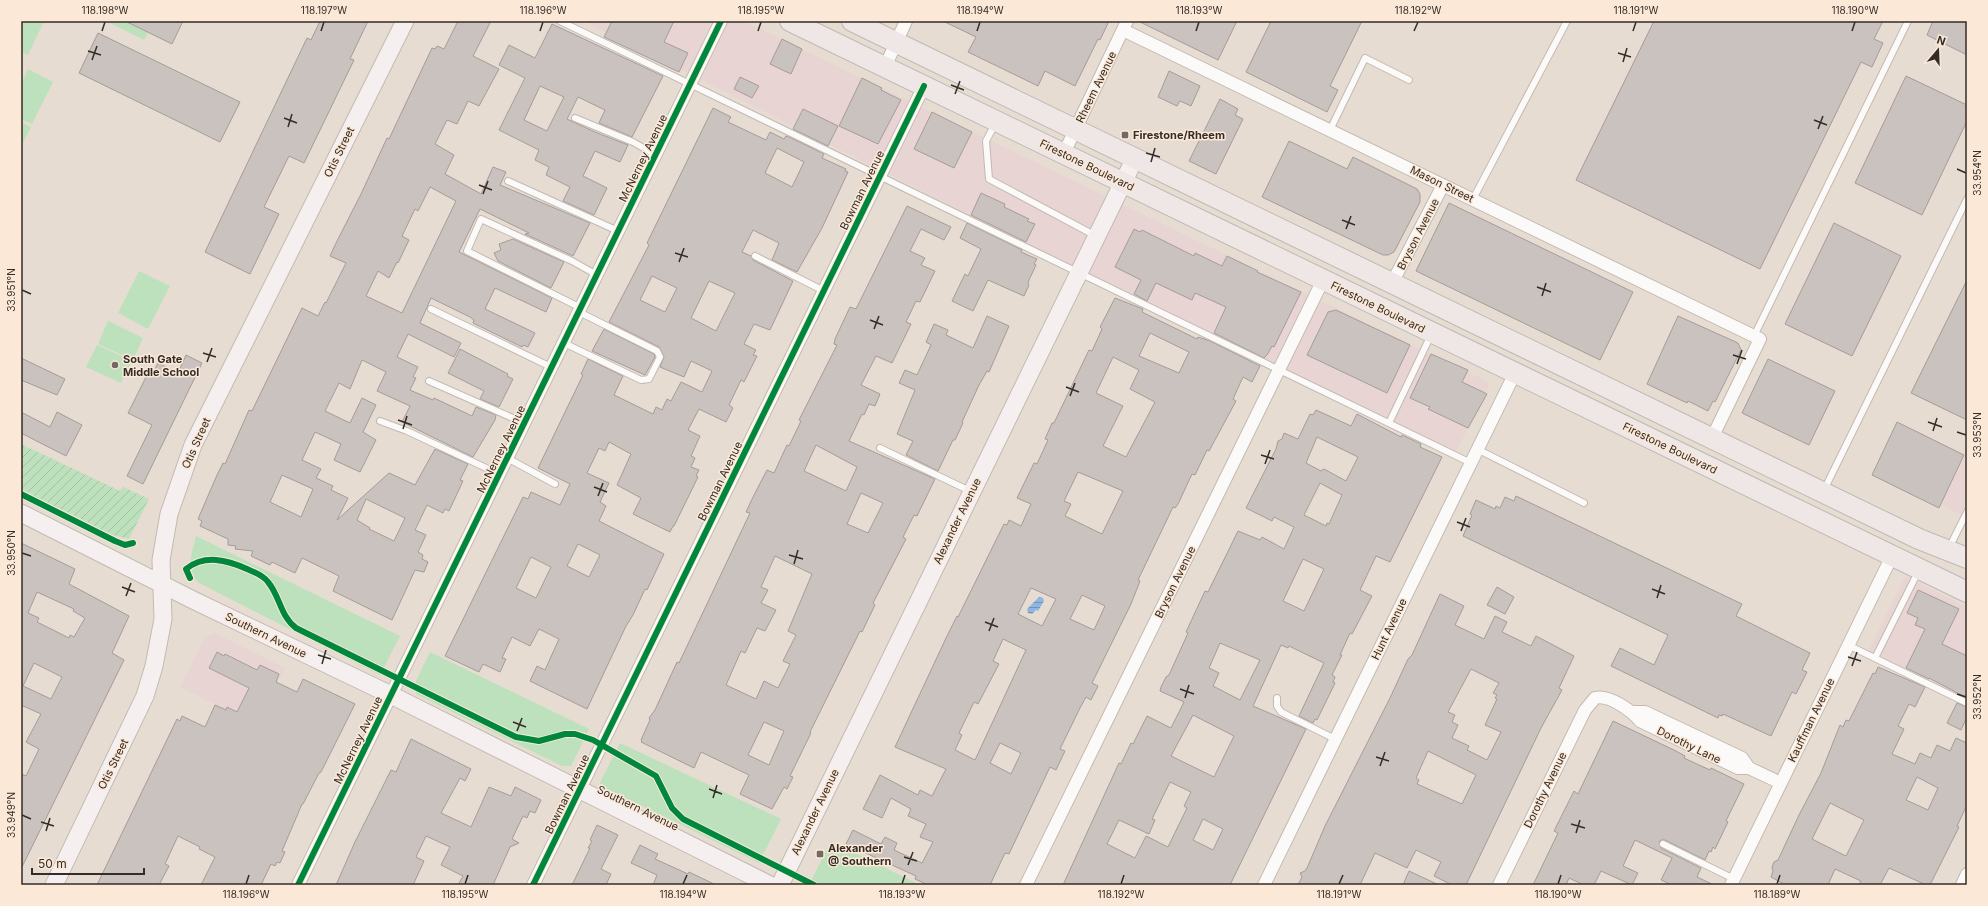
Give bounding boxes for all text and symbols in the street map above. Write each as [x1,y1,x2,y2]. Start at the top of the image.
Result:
text: 118.198°W [82,4,129,16]
text: 118.197°W [301,4,347,16]
text: 118.196°W [520,4,567,16]
text: 118.195°W [738,4,785,16]
text: 118.194°W [956,4,1004,16]
text: 118.193°W [1176,4,1223,16]
text: 118.192°W [1395,4,1442,16]
text: 118.191°W [1614,4,1659,16]
text: 118.190°W [1831,4,1879,16]
north arrow [1918,30,1958,70]
text: N [1935,33,1948,49]
street label: Rheem Avenue [1073,49,1119,125]
street label: McNerney Avenue [616,112,670,204]
street label: Otis Street [321,124,357,180]
place label: Firestone/Rheem [1133,128,1225,142]
marker: Firestone/Rheem [1120,130,1130,140]
street label: Firestone Boulevard [1037,136,1137,194]
street label: Bowman Avenue [837,148,887,232]
text: 33.954°N [1971,150,1983,196]
street label: Mason Street [1408,163,1477,206]
street label: Bryson Avenue [1394,196,1442,272]
text: 33.951°N [5,268,17,312]
street label: Firestone Boulevard [1328,278,1428,336]
place label: South Gate Middle School [123,352,199,379]
marker: South Gate Middle School [110,360,120,370]
street label: McNerney Avenue [474,403,528,495]
text: 33.953°N [1971,412,1983,458]
street label: Otis Street [178,415,214,471]
street label: Firestone Boulevard [1620,419,1720,477]
street label: Bowman Avenue [695,439,745,523]
street label: Alexander Avenue [930,476,984,566]
text: 33.950°N [5,530,17,576]
street label: Bryson Avenue [1152,544,1198,620]
street label: Hunt Avenue [1368,596,1410,662]
street label: Southern Avenue [223,609,309,661]
text: 33.952°N [1971,674,1983,720]
street label: Kauffman Avenue [1785,676,1837,764]
street label: McNerney Avenue [331,694,385,786]
street label: Dorothy Lane [1655,723,1723,767]
street label: Otis Street [95,736,131,792]
street label: Dorothy Avenue [1521,750,1569,830]
street label: Bowman Avenue [542,752,592,836]
street label: Alexander Avenue [788,767,842,857]
street label: Southern Avenue [595,782,681,834]
text: 33.949°N [5,792,17,838]
place label: Alexander @ Southern [828,841,892,868]
marker: Alexander @ Southern [815,849,825,859]
scale bar [32,850,144,876]
text: 50 m [38,856,67,871]
text: 118.196°W [223,888,270,900]
text: 118.195°W [442,888,489,900]
text: 118.194°W [659,888,707,900]
text: 118.193°W [879,888,926,900]
text: 118.192°W [1098,888,1145,900]
text: 118.191°W [1317,888,1362,900]
text: 118.190°W [1534,888,1582,900]
text: 118.189°W [1754,888,1801,900]

